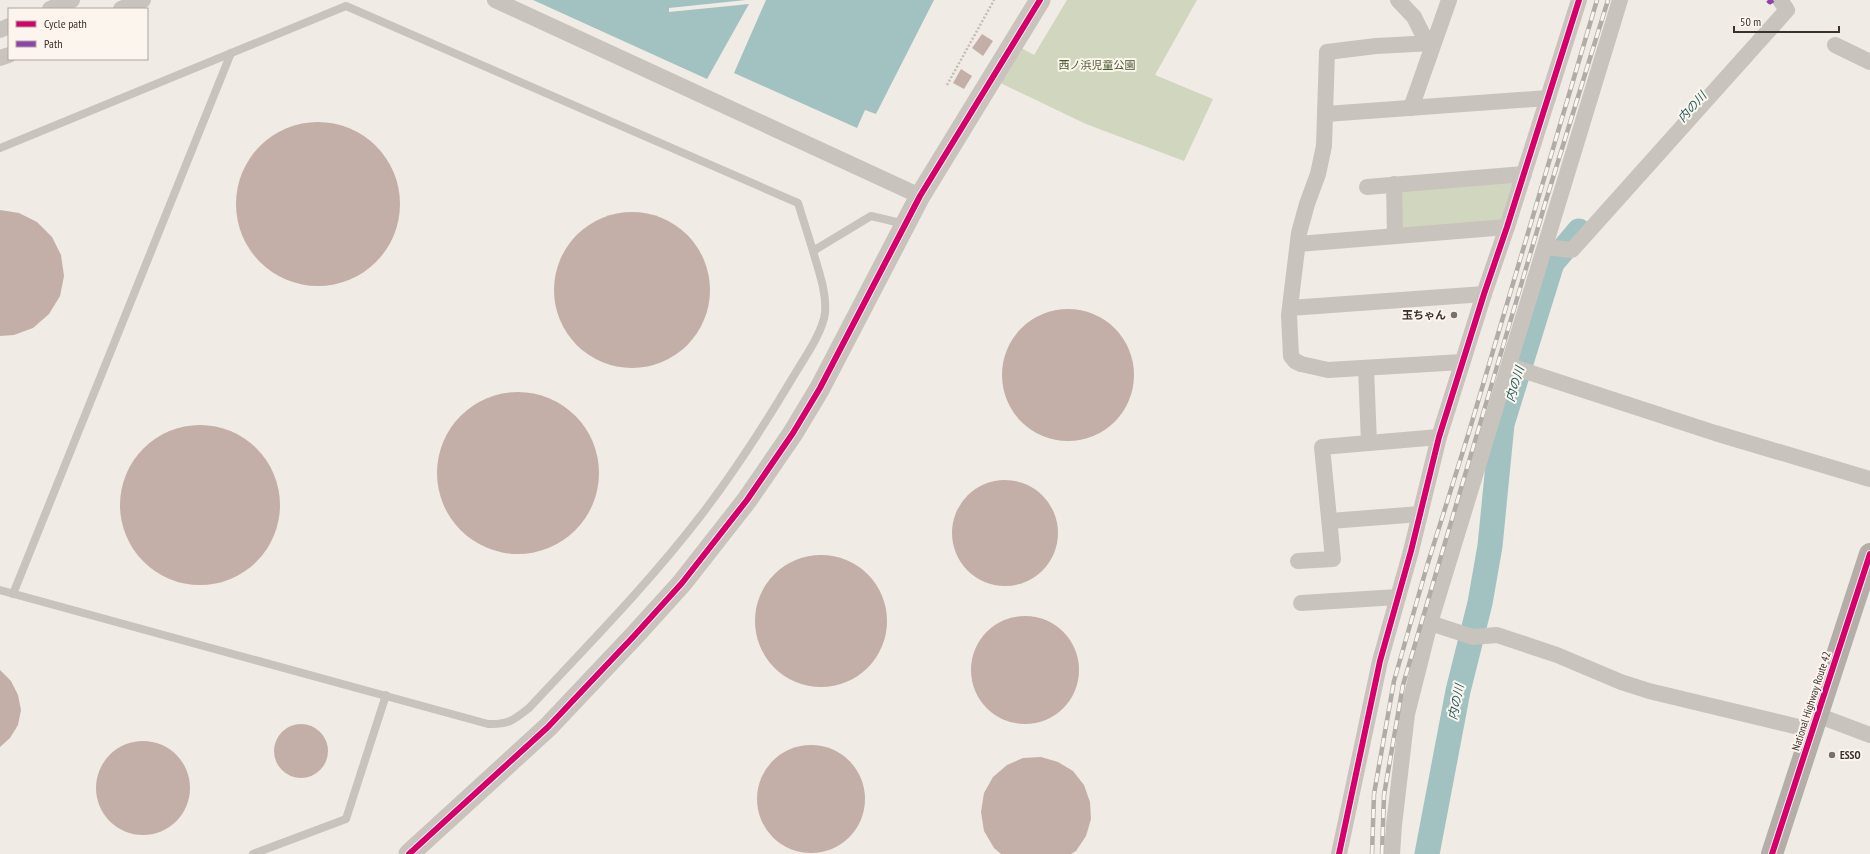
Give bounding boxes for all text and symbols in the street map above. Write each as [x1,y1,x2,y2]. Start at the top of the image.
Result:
legend [8,8,148,60]
scale bar [1734,8,1839,34]
text: 50 m [1740,14,1761,29]
text: Cycle path [44,16,87,31]
text: Path [44,36,62,51]
park label: 西ノ浜児童公園 [1059,58,1136,72]
water label: 内の川 [1674,87,1711,125]
place label: 玉ちゃん [1402,308,1446,322]
marker: 玉ちゃん [1449,310,1459,320]
water label: 内の川 [1502,363,1528,403]
street label: National Highway Route 42 [1788,650,1834,752]
water label: 内の川 [1444,681,1467,721]
place label: ESSO [1840,748,1860,762]
marker: ESSO [1827,750,1837,760]

